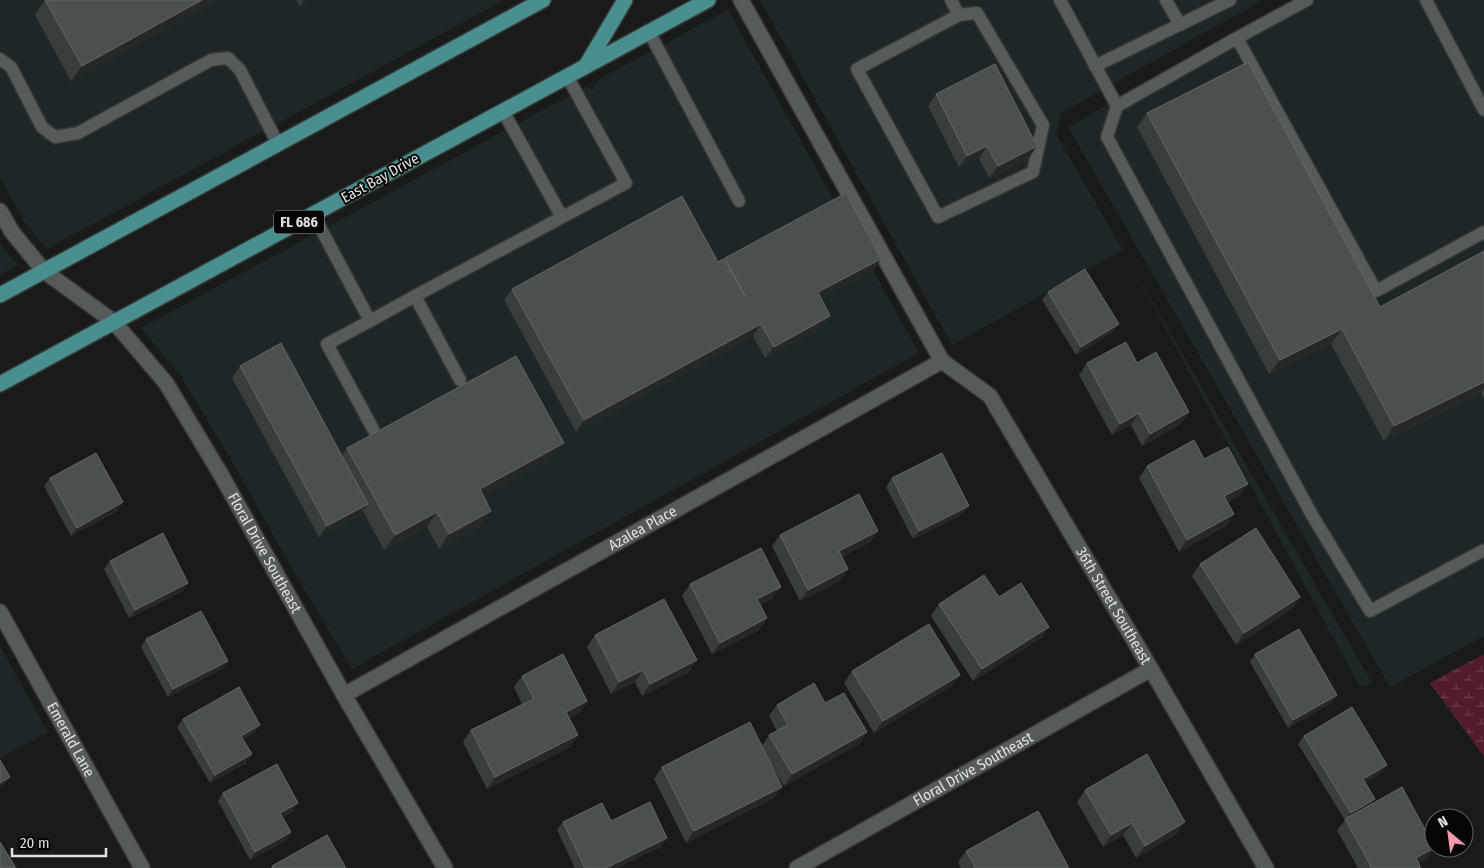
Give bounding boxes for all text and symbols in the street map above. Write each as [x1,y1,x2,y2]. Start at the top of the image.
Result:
street label: East Bay Drive [338,149,422,207]
road number: FL 686 [274,210,324,233]
street label: Floral Drive Southeast [224,490,305,616]
street label: Azalea Place [605,502,680,554]
street label: 36th Street Southeast [1072,544,1155,668]
street label: Emerald Lane [43,699,99,780]
street label: Floral Drive Southeast [910,728,1036,810]
north arrow [1424,808,1474,858]
text: N [1435,813,1451,832]
scale bar [12,826,106,858]
text: 20 m [20,834,50,852]

